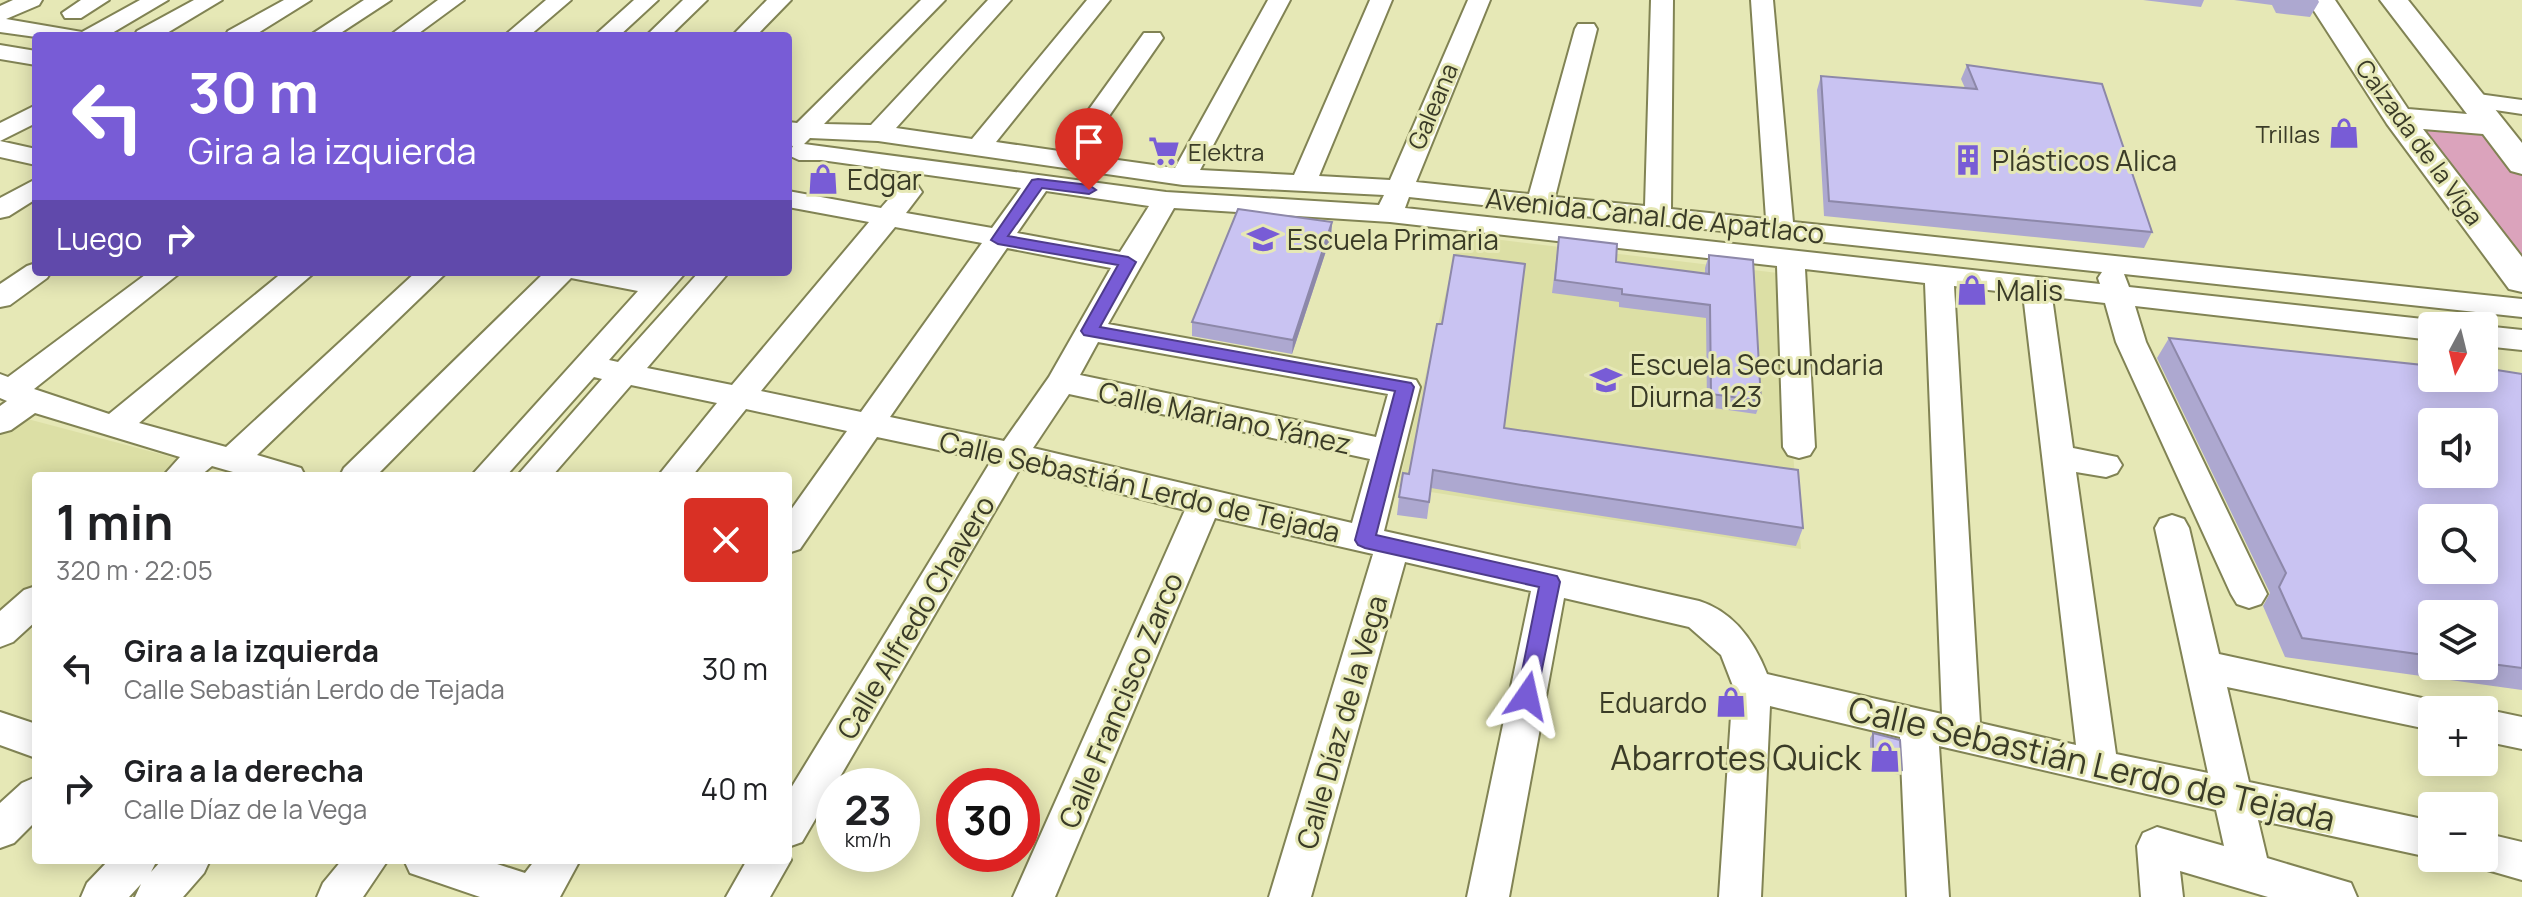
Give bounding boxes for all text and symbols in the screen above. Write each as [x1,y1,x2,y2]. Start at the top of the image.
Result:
street label: Calzada de la Viga [2349,52,2491,232]
text: 30 m [188,53,319,130]
street label: Galeana [1399,58,1465,154]
icon: left [56,64,160,168]
pin [1055,108,1123,190]
shop icon: Trillas [2327,116,2361,150]
place label: Trillas [2255,117,2320,150]
icon: arrive [1067,120,1111,164]
text: Gira a la izquierda [188,126,477,175]
supermarket icon: Elektra [1147,134,1181,168]
place label: Elektra [1188,135,1264,168]
place label: Plásticos Alica [1992,141,2177,179]
building icon: Plásticos Alica [1951,143,1985,177]
place label: Edgar [847,160,922,198]
shop icon: Edgar [806,162,840,196]
street label: Avenida Canal de Apatlaco [1484,178,1826,252]
icon: right [158,216,202,260]
text: Luego [56,218,142,259]
place label: Escuela Primaria [1287,220,1499,258]
school or university icon: Escuela Primaria [1246,222,1280,256]
place label: Malis [1996,271,2063,309]
shop icon: Malis [1955,273,1989,307]
north arrow [2418,312,2498,392]
map controls [2418,312,2498,872]
place label: Escuela Secundaria Diurna 123 [1630,345,1883,415]
school or university icon: Escuela Secundaria Diurna 123 [1589,363,1623,397]
street label: Calle Mariano Yánez [1095,372,1355,462]
button: sound [2418,408,2498,488]
street label: Calle Sebastián Lerdo de Tejada [936,421,1344,551]
street label: Calle Alfredo Chavero [827,488,1003,746]
text: 1 min [56,489,173,554]
button: close [684,498,768,582]
button: search [2418,504,2498,584]
text: 320 m · 22:05 [56,552,213,588]
street label: Calle Francisco Zarco [1049,566,1191,834]
street label: Calle Díaz de la Vega [1287,591,1395,853]
button: layers [2418,600,2498,680]
text: Gira a la izquierda [124,630,379,671]
icon: left [56,646,100,690]
text: 30 m [702,648,768,689]
position arrow [1485,654,1569,738]
text: Calle Sebastián Lerdo de Tejada [124,671,505,707]
place label: Eduardo [1599,683,1707,721]
shop icon: Eduardo [1714,685,1748,719]
street label: Calle Sebastián Lerdo de Tejada [1844,685,2340,841]
button: + [2418,696,2498,776]
place label: Abarrotes Quick [1610,734,1862,780]
shop icon: Abarrotes Quick [1868,740,1902,774]
text: Gira a la derecha [124,750,364,791]
icon: right [56,766,100,810]
text: 40 m [701,768,768,809]
speed limit sign: 30 [936,768,1040,872]
text: 23 [844,782,892,837]
text: Calle Díaz de la Vega [124,791,367,827]
button: − [2418,792,2498,872]
text: km/h [845,826,891,853]

